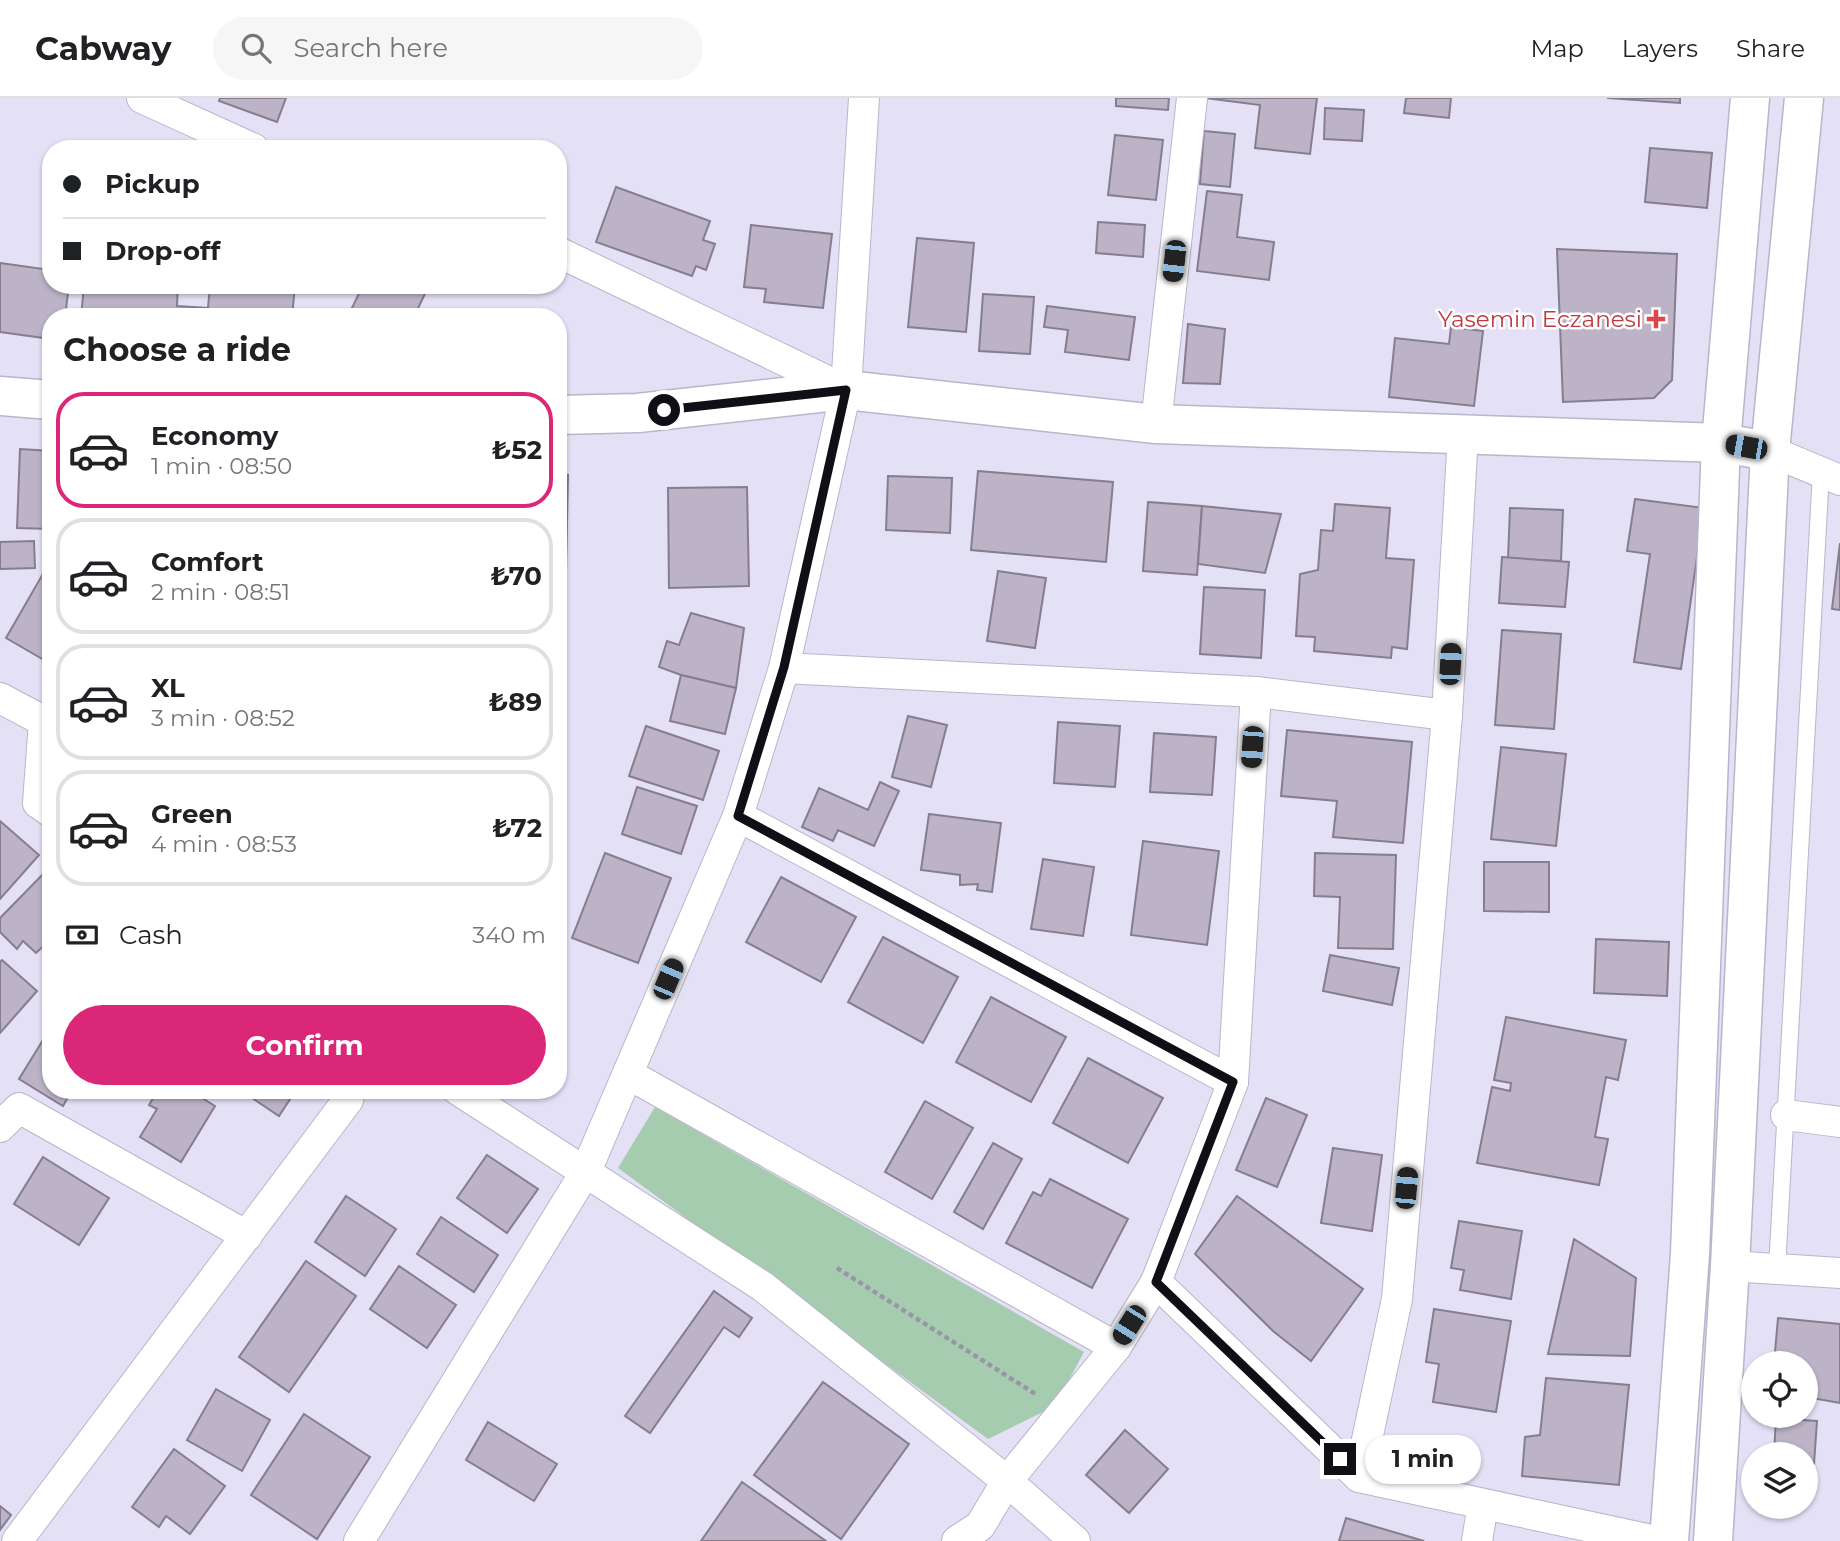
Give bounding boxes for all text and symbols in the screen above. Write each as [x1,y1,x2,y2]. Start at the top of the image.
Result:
search box [213,17,703,80]
text: Cabway [35,28,171,68]
icon: search [237,29,275,67]
text: Search here [293,32,448,64]
text: Map [1530,34,1584,63]
text: Layers [1622,34,1698,63]
text: Share [1736,34,1805,63]
text: Pickup [105,168,200,200]
text: Drop-off [105,235,220,267]
car [1162,239,1187,283]
place label: Yasemin Eczanesi [1438,305,1642,333]
marker: Yasemin Eczanesi [1648,311,1664,327]
text: Choose a ride [63,330,291,369]
route start [648,394,680,426]
icon: car [67,419,130,482]
text: Economy [151,420,278,452]
car [1724,433,1769,461]
text: ₺52 [492,434,542,466]
text: 1 min · 08:50 [151,452,292,480]
icon: car [67,545,130,608]
text: Comfort [151,546,263,578]
text: ₺70 [490,560,542,592]
text: 2 min · 08:51 [151,578,290,606]
car [1439,642,1462,686]
icon: car [67,671,130,734]
text: XL [151,672,185,704]
text: ₺89 [489,686,542,718]
text: 3 min · 08:52 [151,704,295,732]
car [1241,725,1264,769]
icon: car [67,797,130,860]
text: Green [151,798,233,830]
text: ₺72 [492,812,542,844]
text: 4 min · 08:53 [151,830,297,858]
icon: cash [63,916,101,954]
text: Cash [119,919,183,951]
text: 340 m [472,921,546,949]
car [651,956,686,1002]
button: Confirm [63,1005,546,1085]
car [1394,1166,1419,1210]
car [1109,1302,1150,1348]
map controls [1741,1351,1818,1519]
button: locate [1741,1351,1818,1428]
callout: 1 min [1364,1434,1480,1484]
button: layers [1741,1442,1818,1519]
route end [1324,1443,1356,1475]
text: 1 min [1392,1445,1454,1473]

